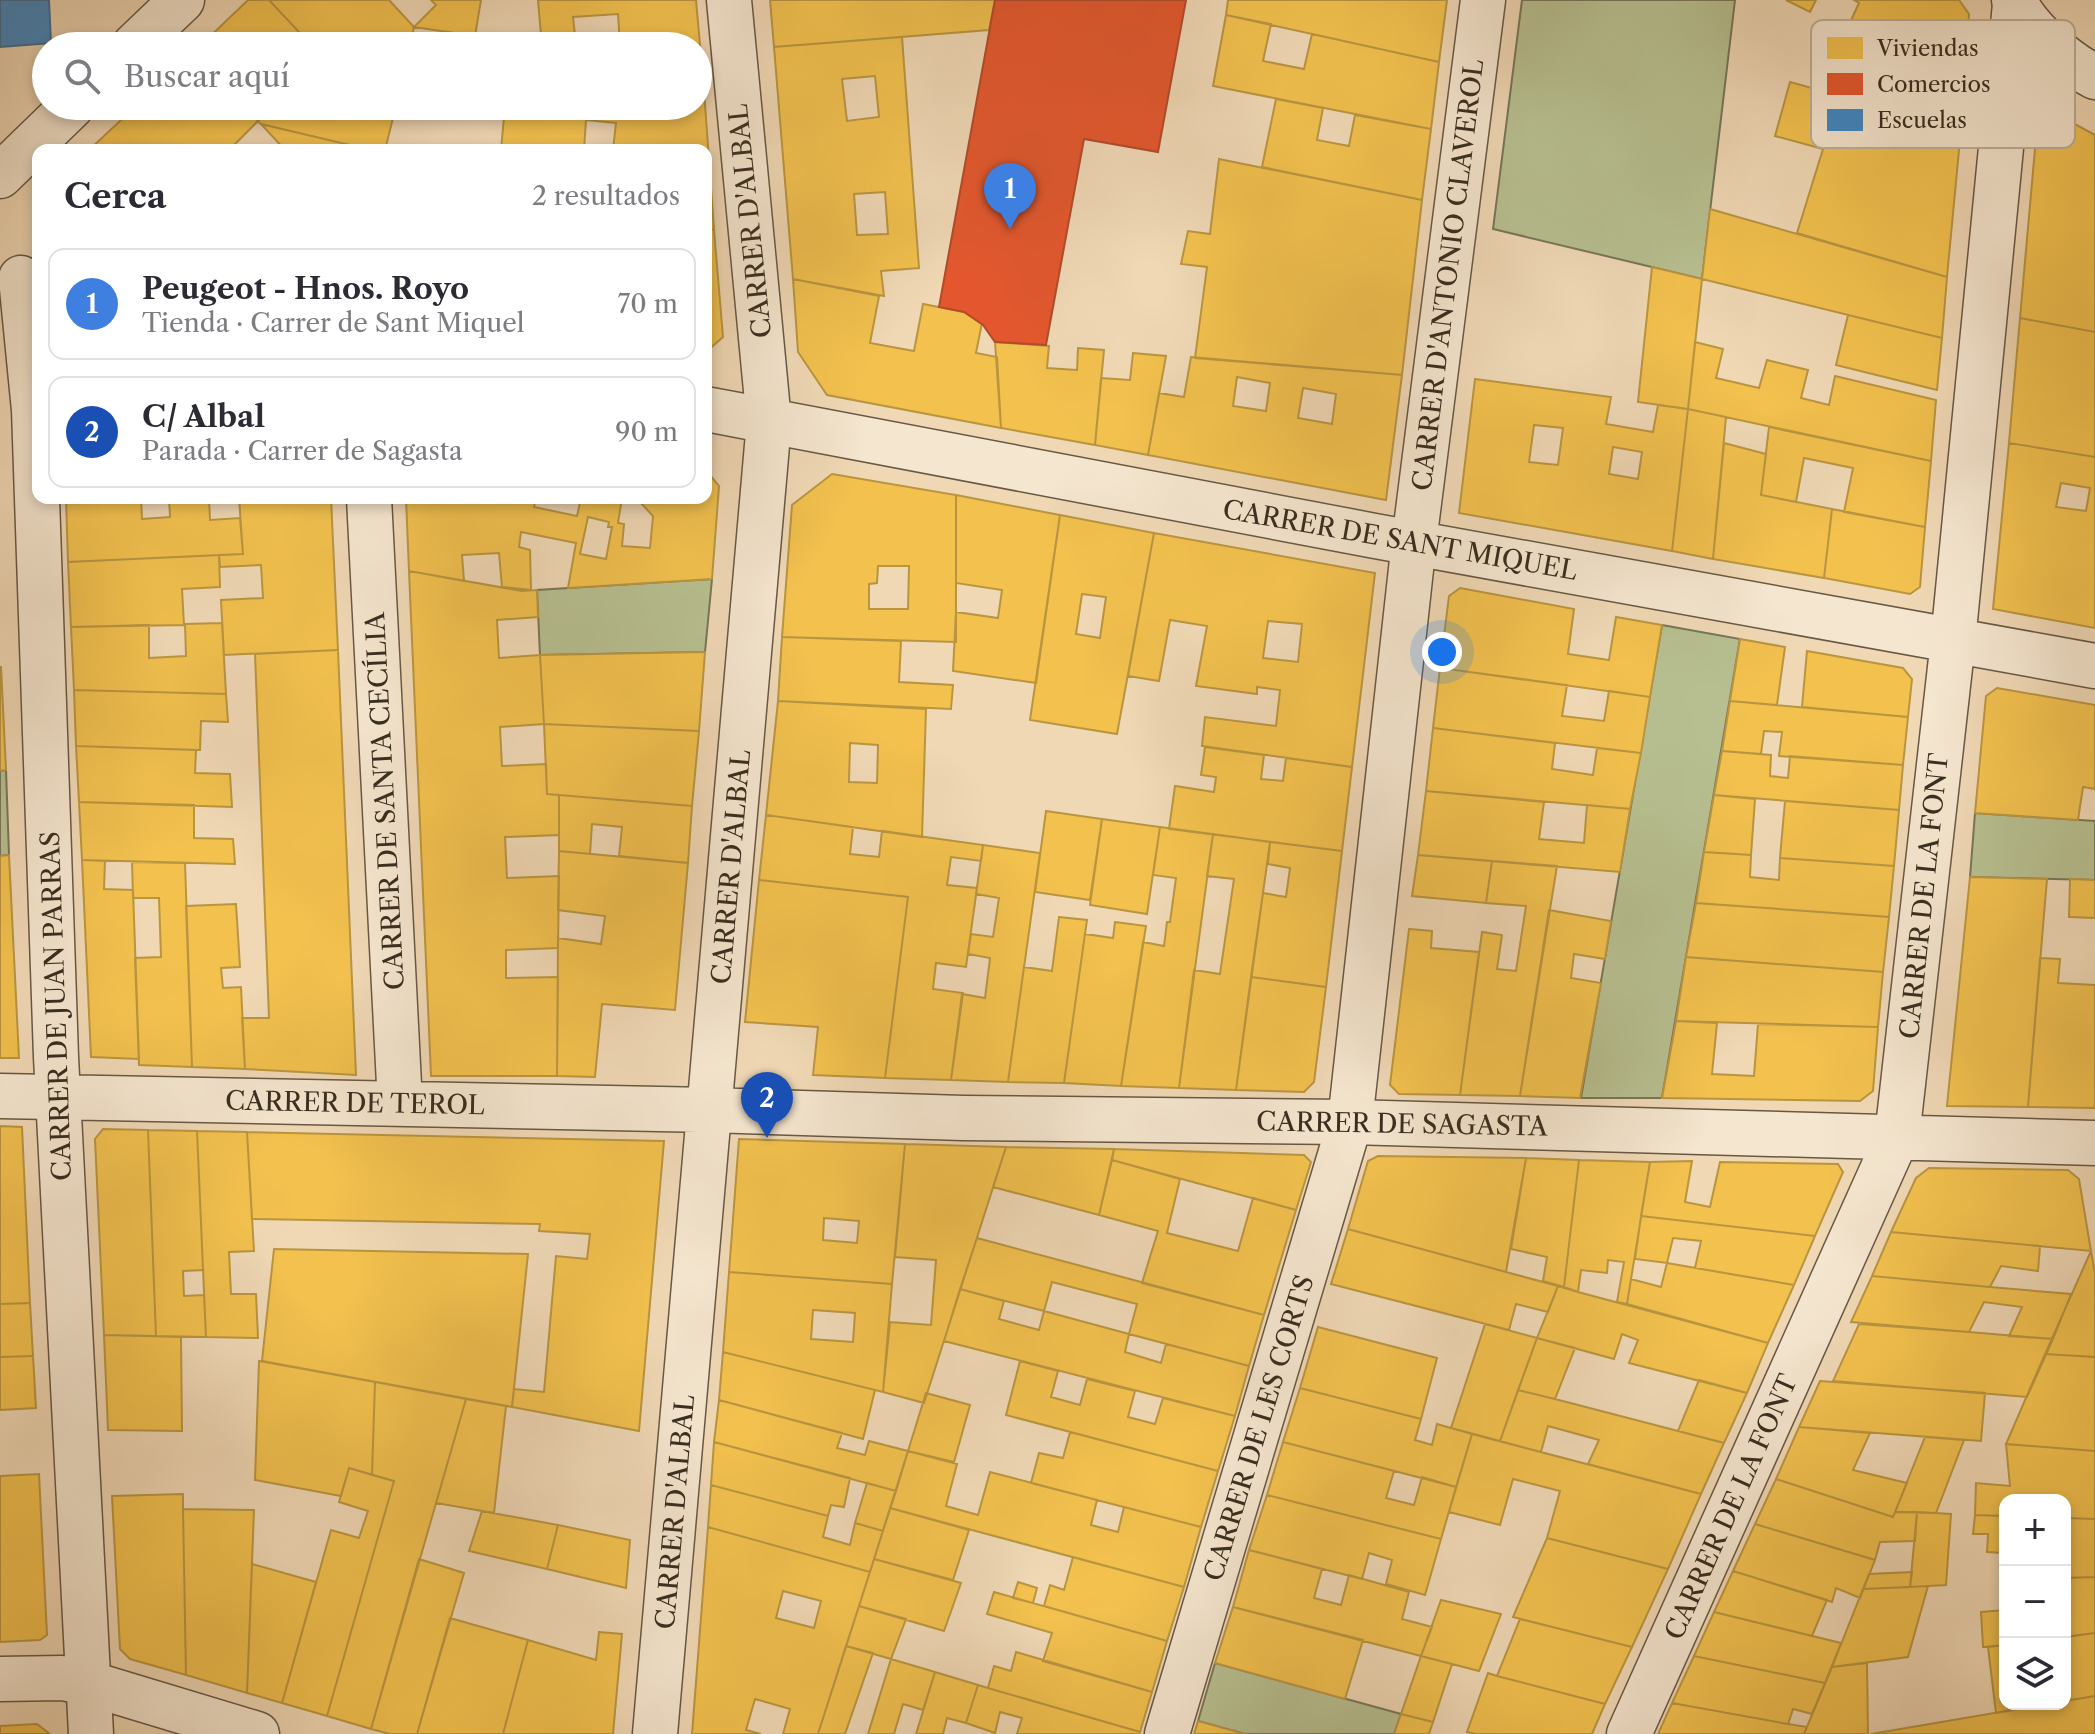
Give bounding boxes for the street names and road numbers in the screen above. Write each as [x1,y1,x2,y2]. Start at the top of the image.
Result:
street label: CARRER D'ANTONIO CLAVEROL [1406,57,1490,493]
street label: CARRER D'ALBAL [722,102,778,340]
street label: CARRER DE SANT MIQUEL [1220,493,1580,587]
street label: CARRER DE SANTA CECÍLIA [359,611,411,991]
street label: CARRER D'ALBAL [705,748,757,986]
street label: CARRER DE LA FONT [1893,751,1955,1040]
street label: CARRER DE JUAN PARRAS [34,831,78,1181]
street label: CARRER DE TEROL [225,1085,485,1121]
street label: CARRER DE SAGASTA [1256,1105,1549,1143]
street label: CARRER DE LES CORTS [1197,1271,1321,1585]
street label: CARRER DE LA FONT [1658,1369,1804,1645]
street label: CARRER D'ALBAL [649,1393,701,1631]

